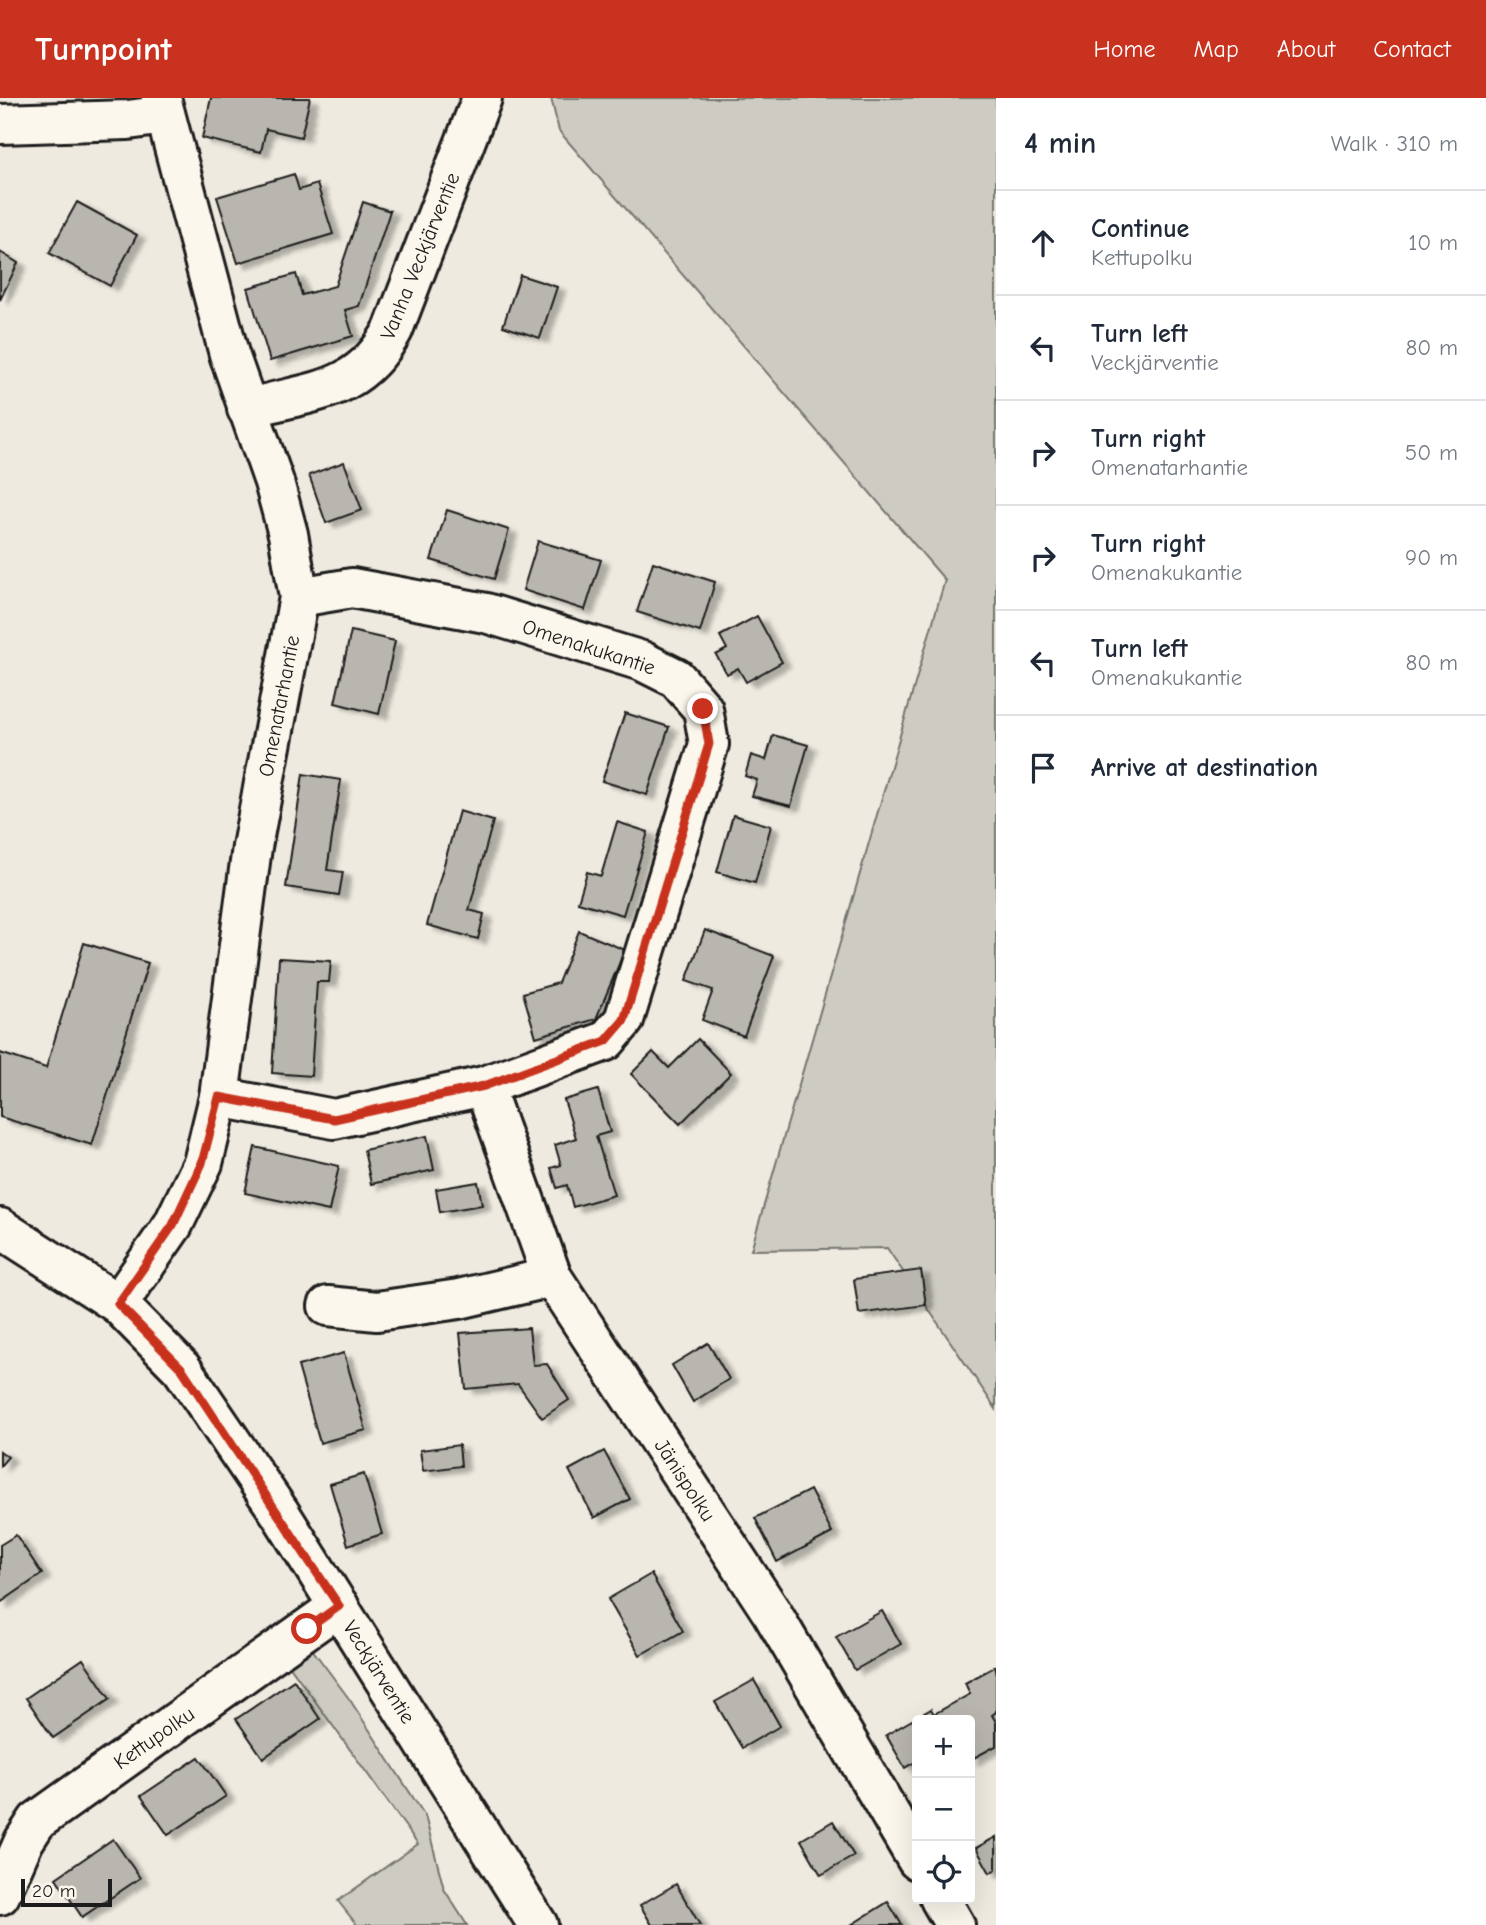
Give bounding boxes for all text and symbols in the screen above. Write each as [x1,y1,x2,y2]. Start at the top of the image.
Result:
text: Turnpoint [35,30,172,68]
text: Home [1094,35,1155,63]
text: Map [1193,35,1239,63]
text: About [1277,35,1335,63]
text: Contact [1373,35,1451,63]
text: 4 min [1024,126,1096,161]
text: Walk · 310 m [1331,130,1458,157]
street label: Vanha Veckjärventie [375,169,465,343]
text: Continue [1091,214,1189,244]
icon: ahead [1024,224,1062,262]
text: 10 m [1408,229,1458,256]
text: Kettupolku [1091,244,1193,271]
text: Turn left [1091,319,1188,349]
icon: left [1024,329,1062,367]
text: 80 m [1405,334,1458,361]
text: Veckjärventie [1091,349,1219,376]
text: Turn right [1091,424,1205,454]
icon: right [1024,434,1062,472]
text: 50 m [1405,439,1458,466]
text: Omenatarhantie [1091,454,1248,481]
text: Turn right [1091,529,1205,559]
icon: right [1024,539,1062,577]
text: 90 m [1405,544,1458,571]
text: Omenakukantie [1091,559,1242,586]
street label: Omenakukantie [520,614,658,680]
street label: Omenatarhantie [254,633,304,779]
text: Turn left [1091,634,1188,664]
icon: left [1024,644,1062,682]
text: 80 m [1405,649,1458,676]
text: Omenakukantie [1091,664,1242,691]
route end [687,693,718,724]
icon: arrive [1024,749,1062,787]
text: Arrive at destination [1091,753,1318,783]
street label: Jänispolku [650,1434,720,1526]
route start [291,1613,322,1644]
street label: Veckjärventie [338,1616,420,1728]
street label: Kettupolku [109,1702,199,1774]
map controls [912,1715,975,1904]
button: + [912,1715,975,1778]
button: − [912,1778,975,1841]
button: locate [912,1841,975,1904]
scale bar [21,1876,112,1908]
text: 20 m [32,1880,76,1902]

